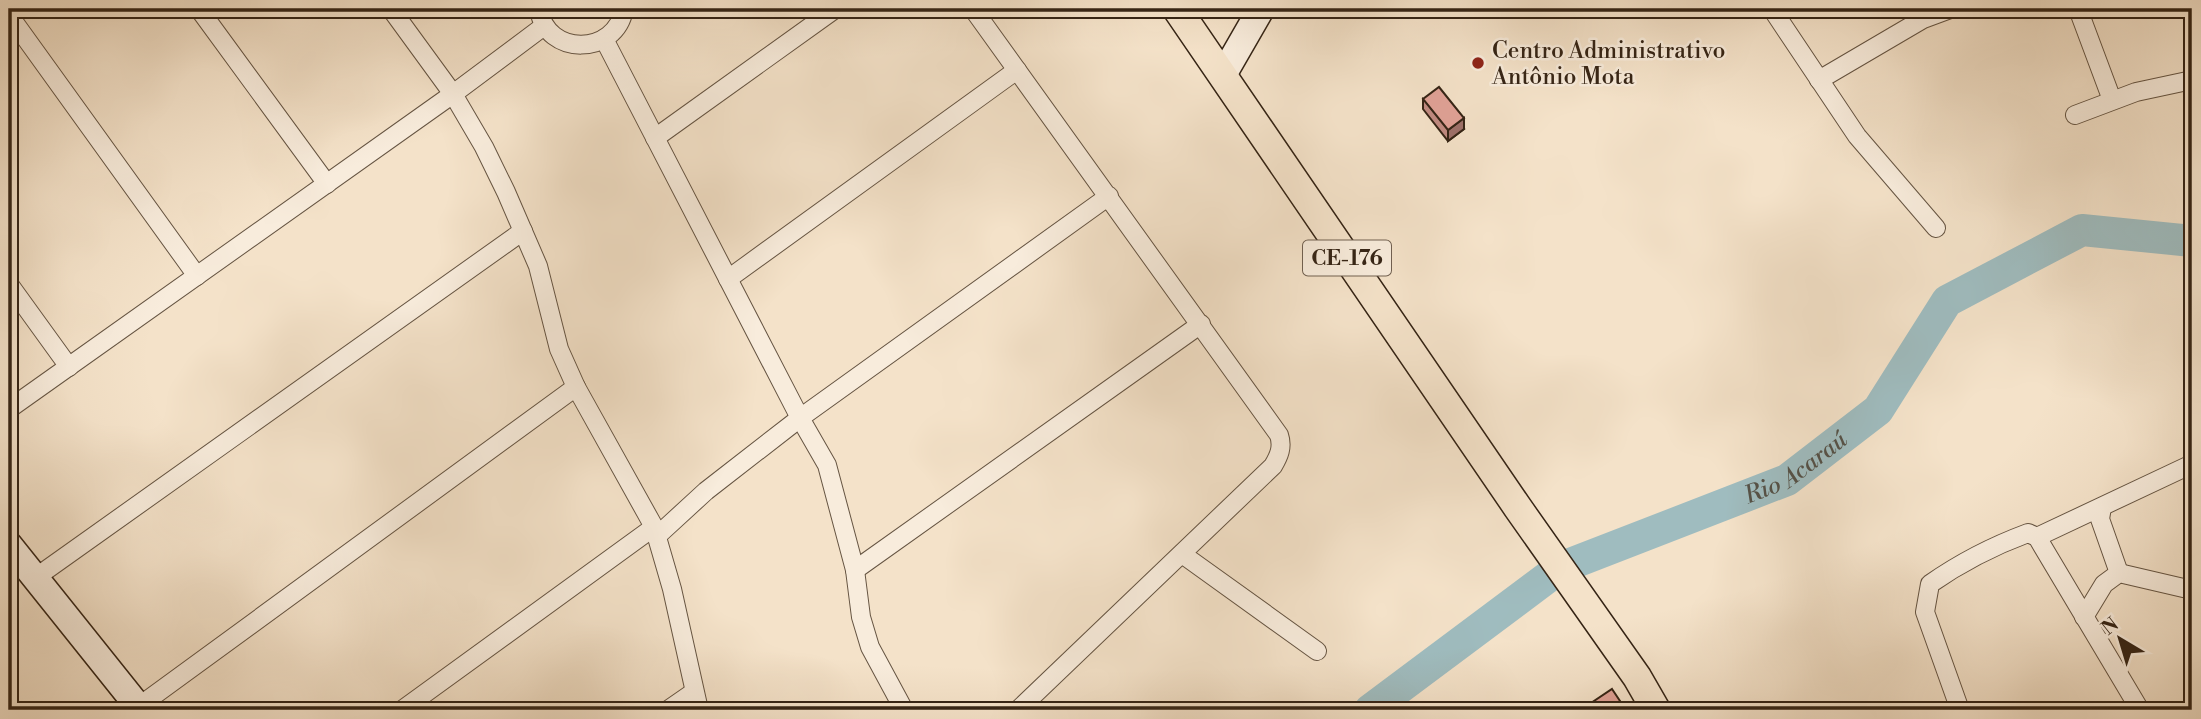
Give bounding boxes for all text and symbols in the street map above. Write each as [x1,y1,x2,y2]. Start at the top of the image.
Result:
place label: Centro Administrativo Antônio Mota [1491,37,1726,91]
marker: Centro Administrativo Antônio Mota [1470,55,1486,71]
road number: CE-176 [1303,240,1391,276]
water label: Rio Acaraú [1739,425,1854,512]
north arrow [2086,604,2156,674]
text: N [2097,612,2123,640]

